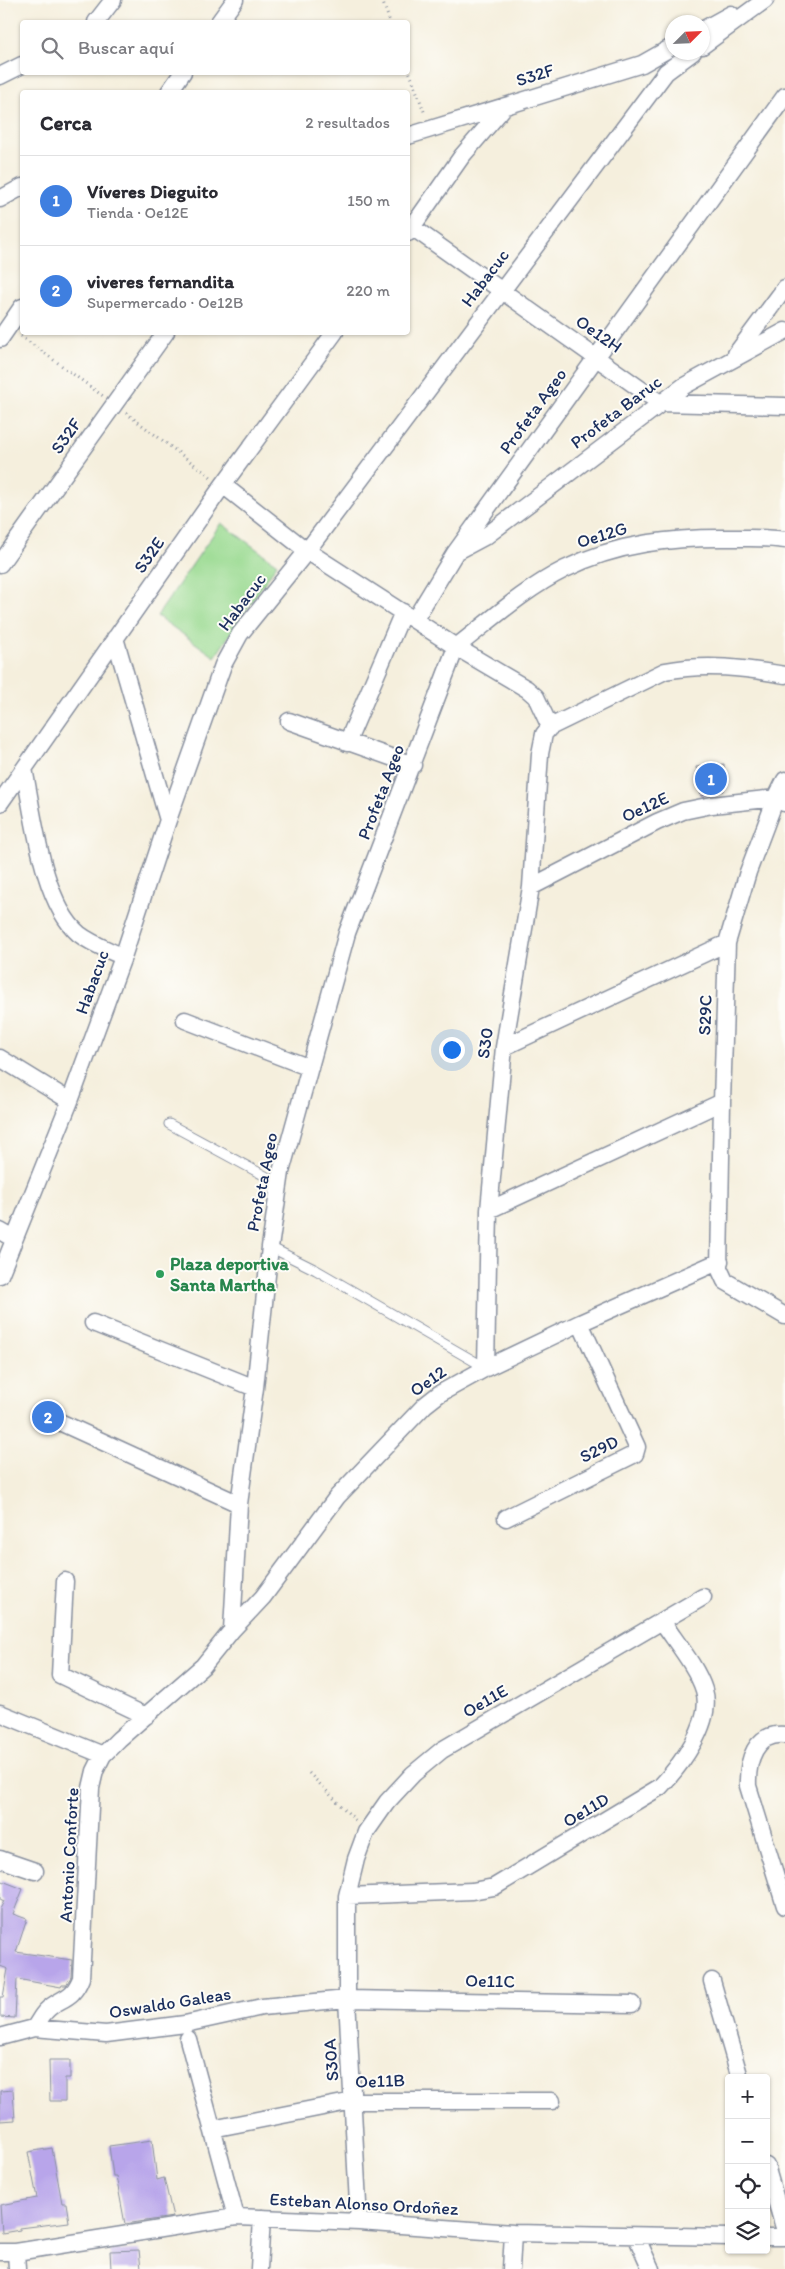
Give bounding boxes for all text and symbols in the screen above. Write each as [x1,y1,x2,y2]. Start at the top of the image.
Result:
north arrow [665,15,710,60]
search box [20,20,410,75]
icon: search [38,34,66,62]
text: Buscar aquí [78,36,174,59]
street label: S32F [513,59,557,91]
text: Cerca [40,110,92,135]
text: 2 resultados [305,113,390,132]
text: Víveres Dieguito [87,180,218,203]
text: 1 [52,191,60,210]
text: 150 m [347,191,390,210]
text: Tienda · Oe12E [87,203,189,222]
street label: Habacuc [456,245,514,311]
text: viveres fernandita [87,270,234,293]
text: 2 [52,281,60,300]
text: 220 m [346,281,390,300]
text: Supermercado · Oe12B [87,293,243,312]
street label: Oe12H [571,310,627,358]
street label: Profeta Ageo [495,364,571,458]
street label: Profeta Baruc [566,371,666,453]
street label: S32F [46,413,87,458]
street label: Oe12G [574,517,630,553]
street label: S32E [129,533,169,577]
street label: Habacuc [213,569,271,635]
street label: Profeta Ageo [353,741,409,843]
pin: 1 [695,760,727,798]
street label: Oe12E [618,787,672,827]
street label: Habacuc [70,947,114,1017]
street label: S29C [693,994,717,1036]
street label: S30 [472,1026,498,1060]
your location [439,1037,465,1063]
street label: Profeta Ageo [242,1131,282,1233]
place label: Plaza deportiva Santa Martha [170,1253,290,1296]
marker: Plaza deportiva Santa Martha [154,1268,166,1280]
street label: Oe12 [406,1360,451,1401]
pin: 2 [32,1398,64,1436]
street label: S29D [576,1430,622,1468]
street label: Oe11E [459,1679,511,1723]
street label: Antonio Conforte [54,1787,84,1923]
street label: Oe11D [559,1788,613,1832]
street label: Oe11C [465,1970,515,1992]
street label: Oswaldo Galeas [107,1982,233,2024]
street label: S30A [319,2038,343,2082]
street label: Oe11B [355,2069,405,2093]
map controls [725,2074,770,2254]
button: + [725,2074,770,2119]
button: − [725,2119,770,2164]
button: locate [725,2164,770,2209]
street label: Esteban Alonso Ordoñez [269,2188,460,2220]
button: layers [725,2209,770,2254]

